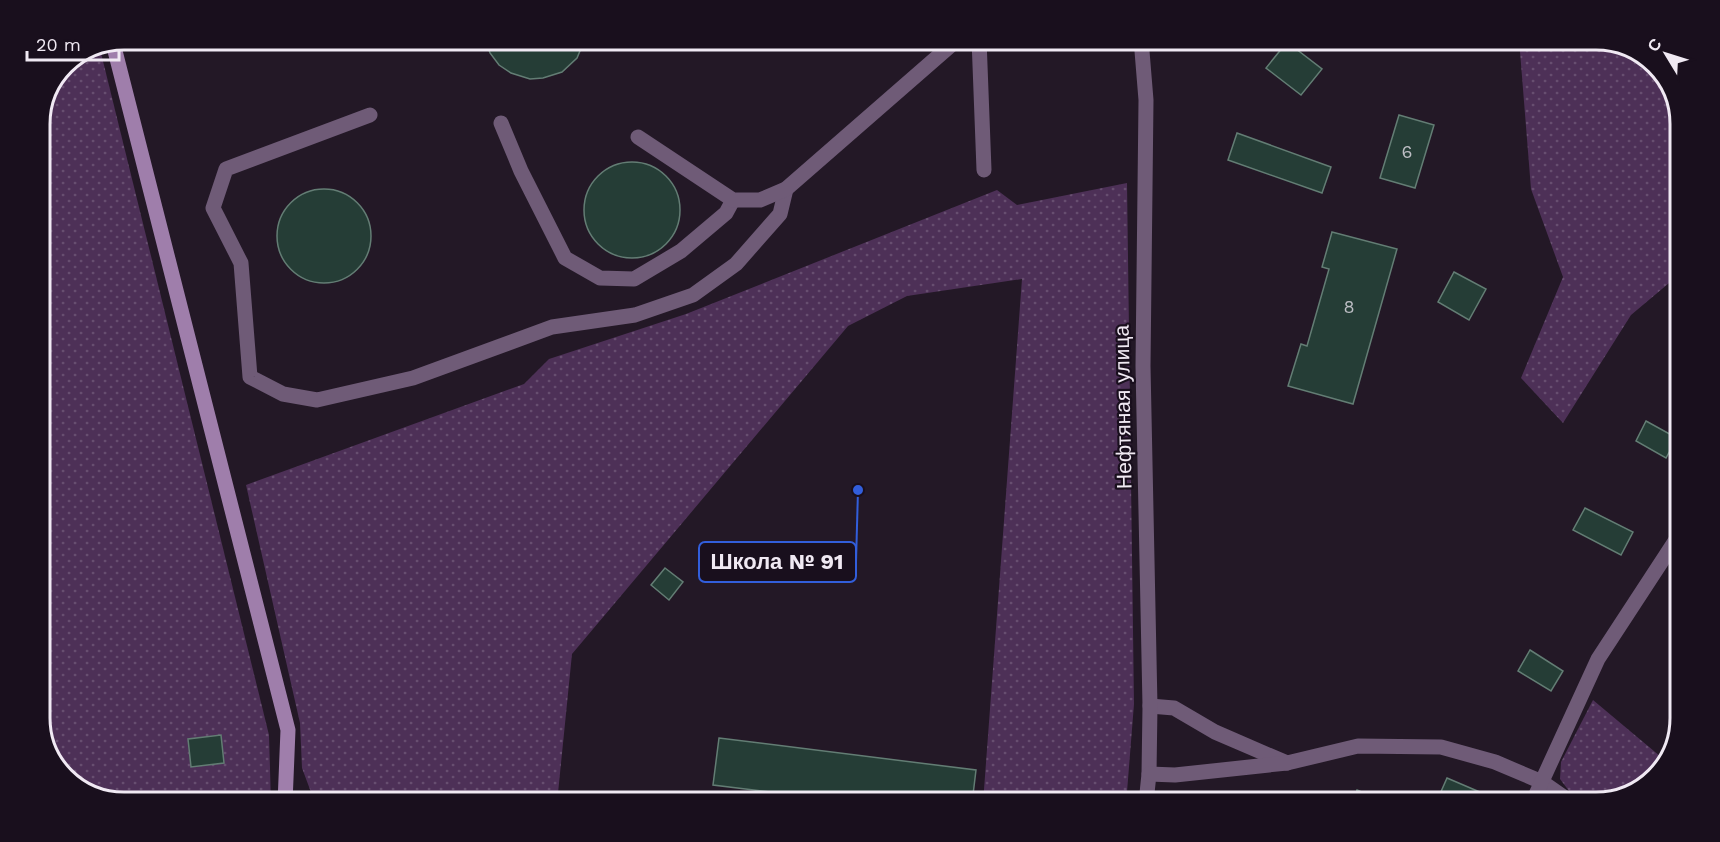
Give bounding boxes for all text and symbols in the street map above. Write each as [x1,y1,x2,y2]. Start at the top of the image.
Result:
scale bar [27,24,118,62]
north arrow [1636,24,1696,84]
text: 20 m [36,34,81,55]
text: С [1644,34,1666,55]
house number: 6 [1402,141,1412,162]
house number: 8 [1343,296,1355,317]
street label: Нефтяная улица [1109,324,1136,489]
callout: Школа № 91 [699,542,856,582]
text: Школа № 91 [710,549,844,574]

